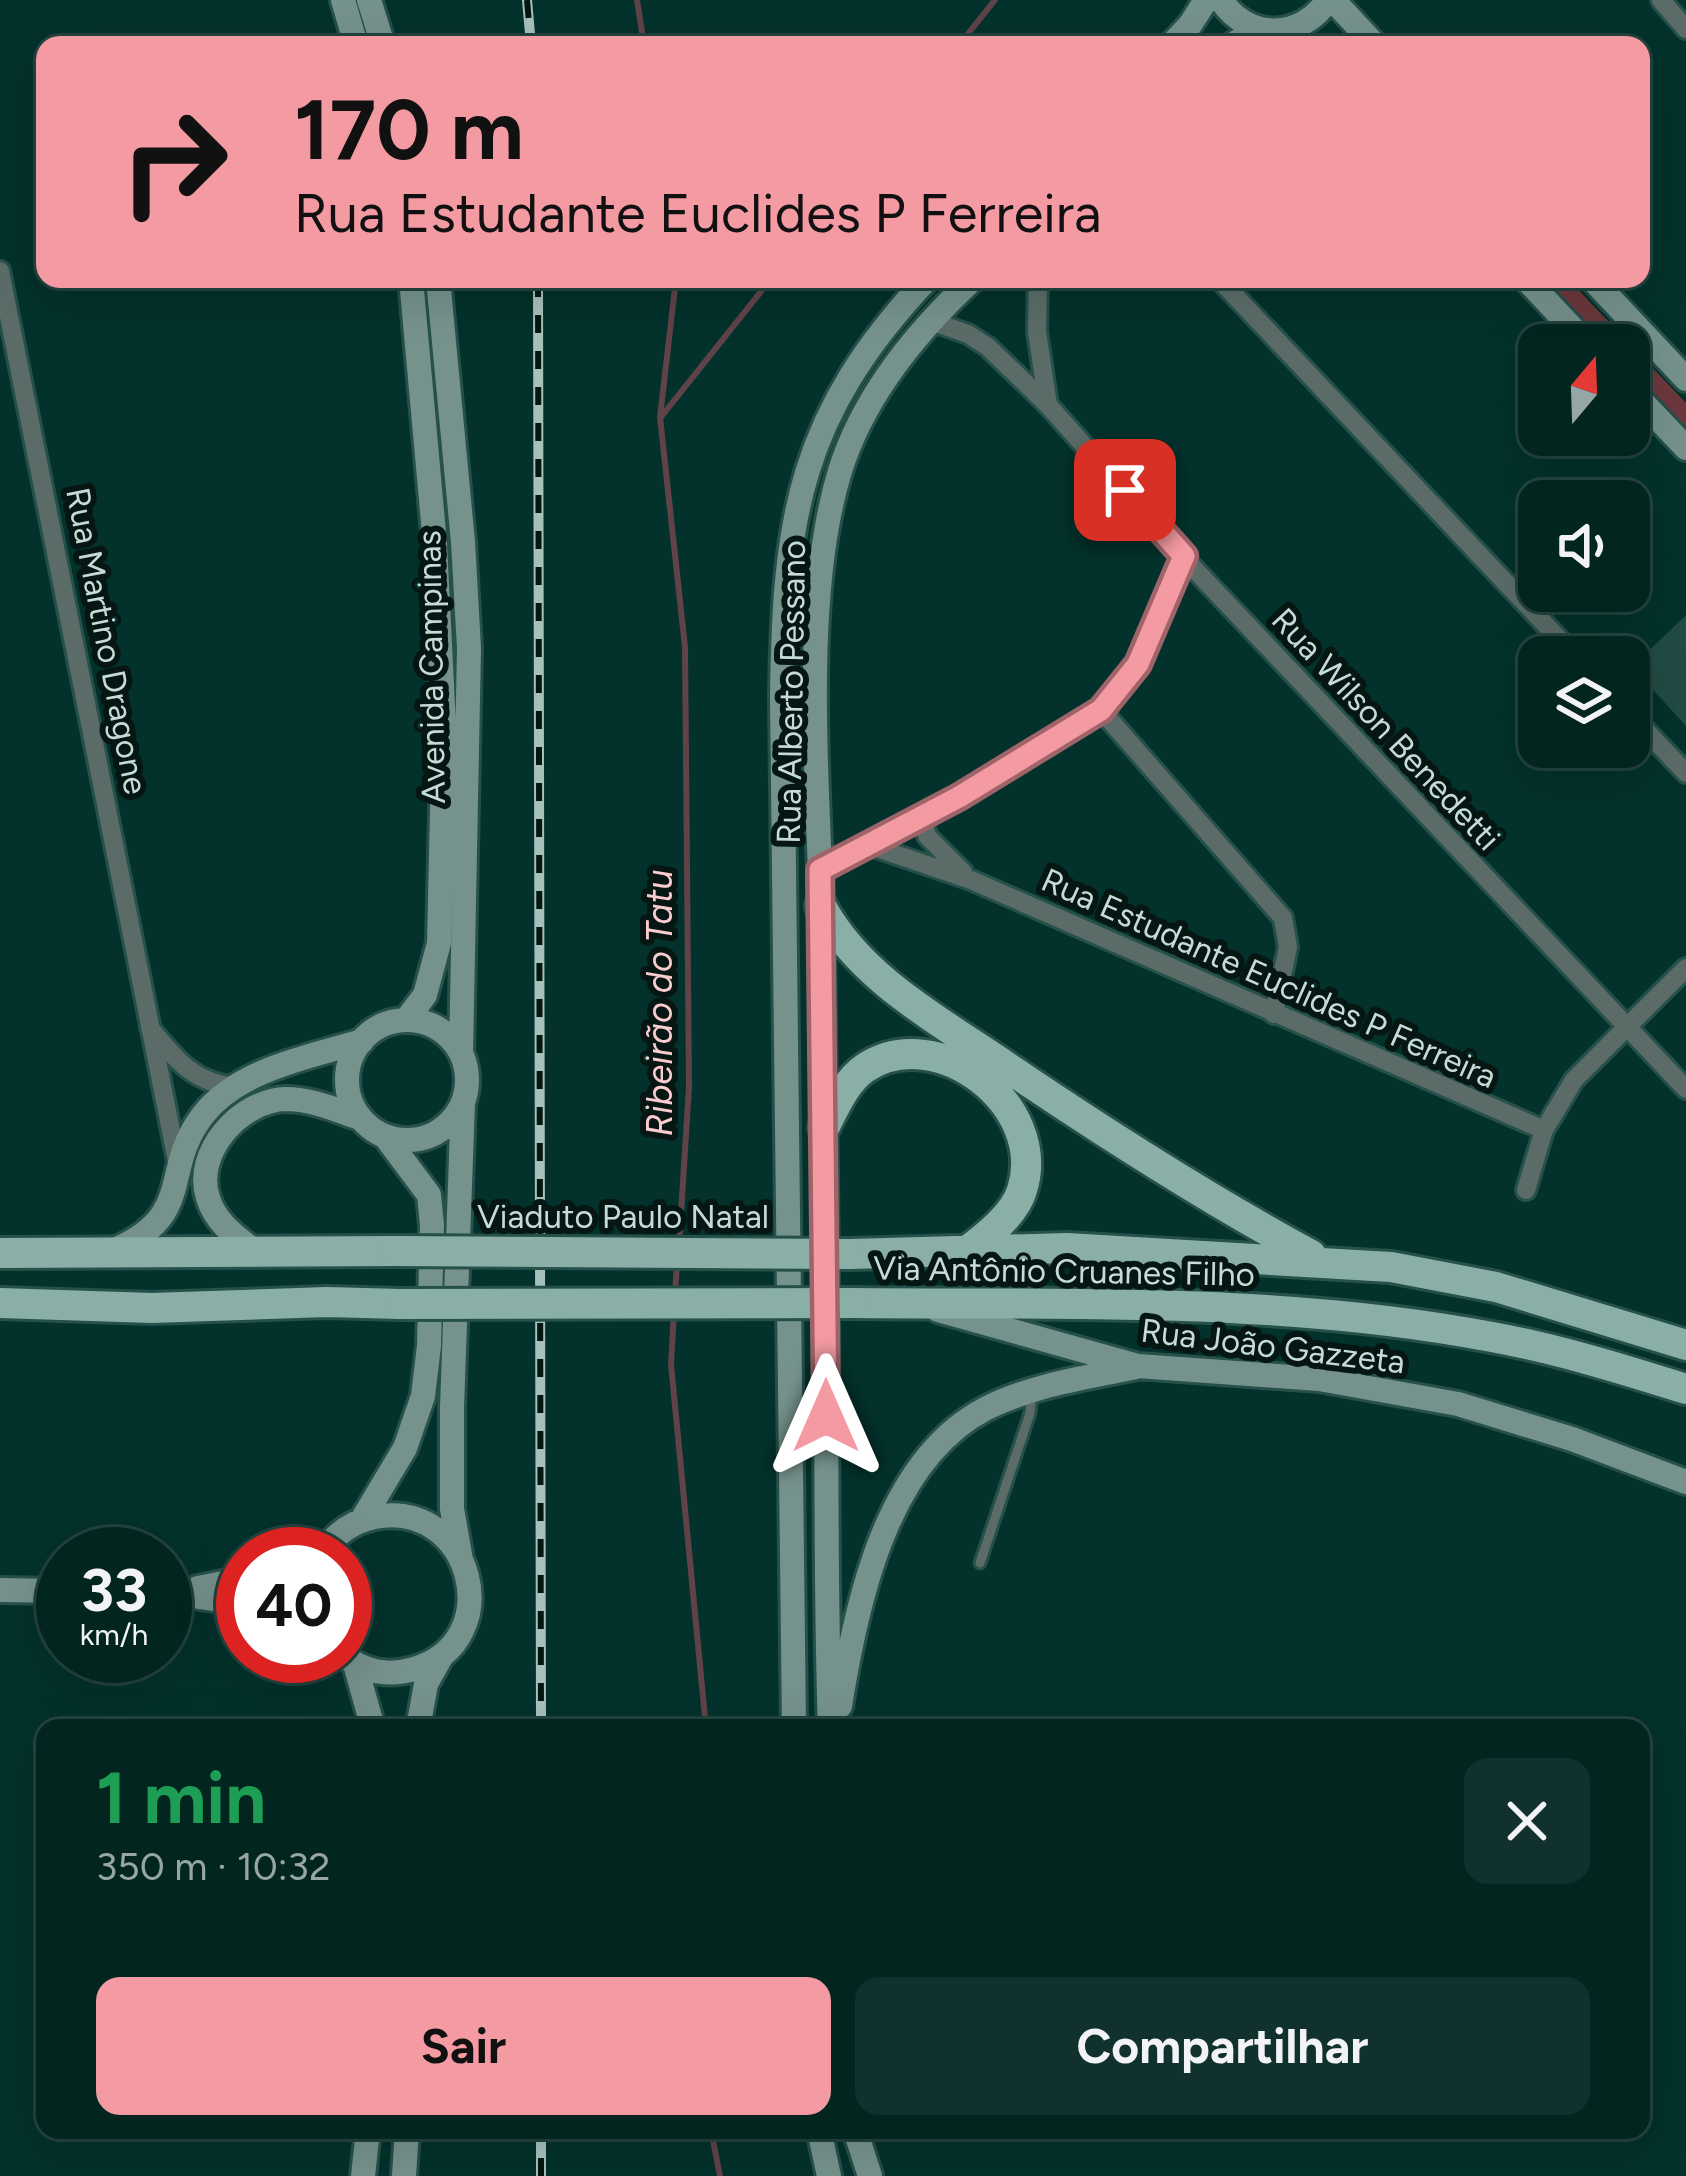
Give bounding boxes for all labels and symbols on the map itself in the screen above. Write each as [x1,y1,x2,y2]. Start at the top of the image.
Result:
north arrow [1518,324,1650,456]
pin [1074,439,1176,541]
street label: Rua Martino Dragone [58,484,156,798]
street label: Avenida Campinas [409,530,453,804]
street label: Rua Alberto Pessano [769,540,813,844]
street label: Rua Wilson Benedetti [1264,600,1508,858]
street label: Rua Estudante Euclides P Ferreira [1036,860,1502,1096]
water label: Ribeirão do Tatu [638,869,681,1137]
street label: Viaduto Paulo Natal [477,1197,769,1236]
street label: Via Antônio Cruanes Filho [873,1248,1255,1294]
street label: Rua João Gazzeta [1139,1310,1407,1382]
position arrow [763,1353,889,1479]
speed limit sign: 40 [216,1527,372,1683]

